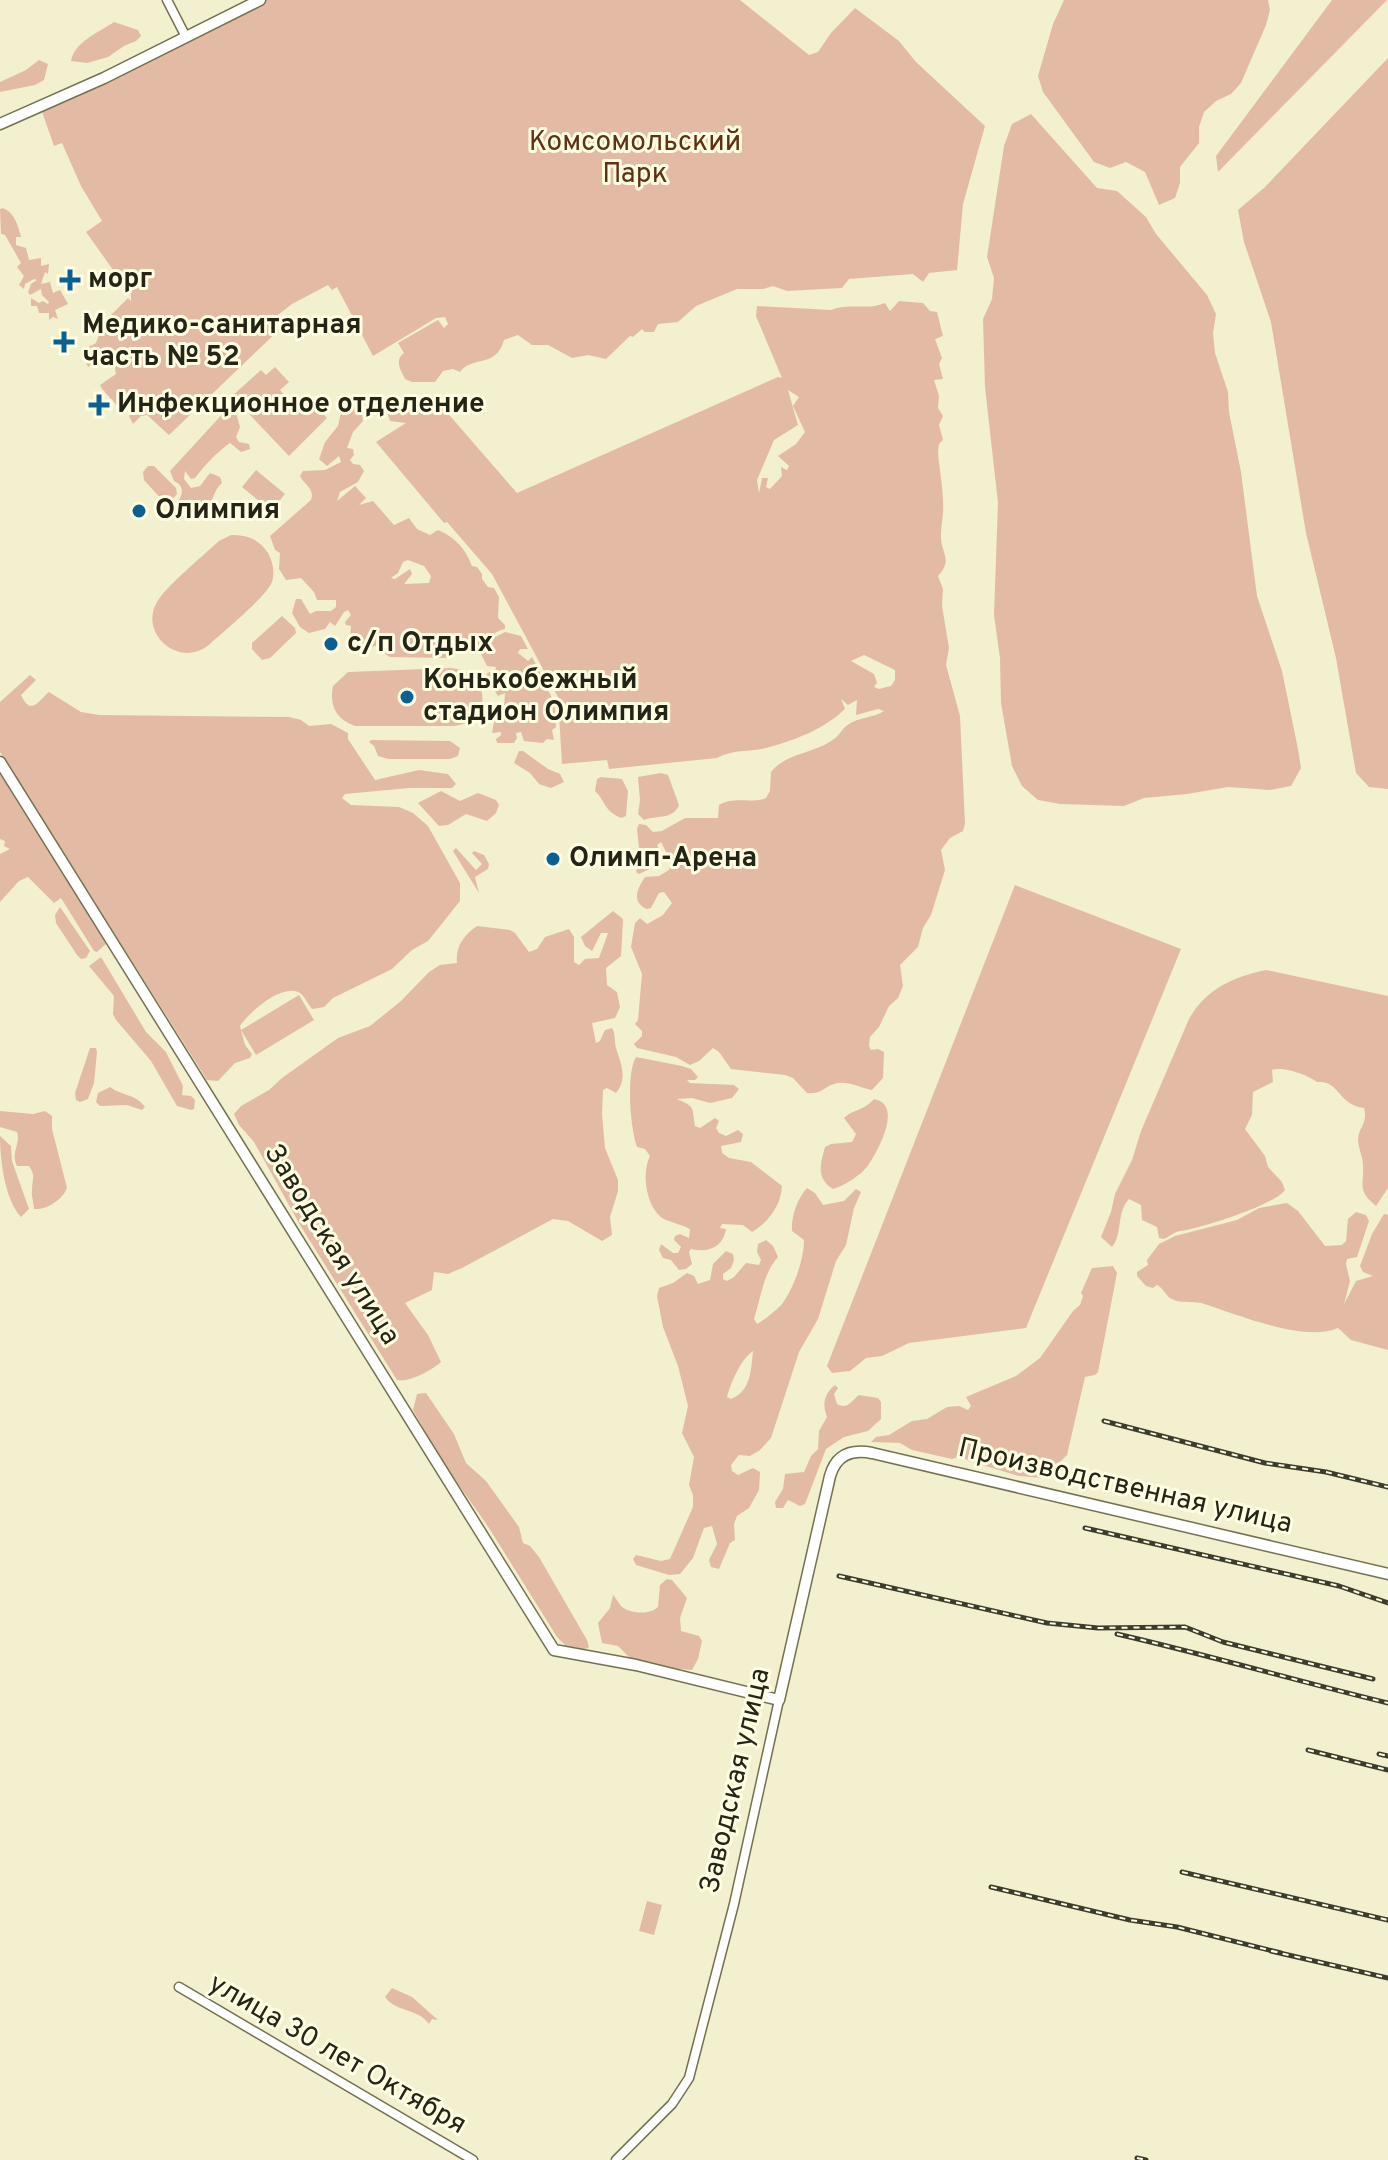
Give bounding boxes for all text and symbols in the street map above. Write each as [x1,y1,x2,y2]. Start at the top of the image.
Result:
park label: Комсомольский Парк [529,125,741,193]
place label: морг [88,262,153,298]
marker: морг [59,269,81,291]
place label: Медико-санитарная часть № 52 [82,308,362,376]
marker: Медико-санитарная часть № 52 [53,331,75,353]
place label: Инфекционное отделение [117,387,485,423]
marker: Инфекционное отделение [88,394,110,416]
place label: Олимпия [155,493,280,529]
marker: Олимпия [130,502,148,520]
place label: с/п Отдых [347,626,493,662]
marker: с/п Отдых [322,635,340,653]
place label: Конькобежный стадион Олимпия [423,663,669,731]
marker: Конькобежный стадион Олимпия [398,688,416,706]
place label: Олимп-Арена [569,841,757,877]
marker: Олимп-Арена [544,850,562,868]
street label: Заводская улица [255,1138,407,1352]
street label: Производственная улица [954,1431,1296,1543]
street label: Заводская улица [693,1665,779,1897]
street label: улица 30 лет Октября [201,1966,473,2144]

